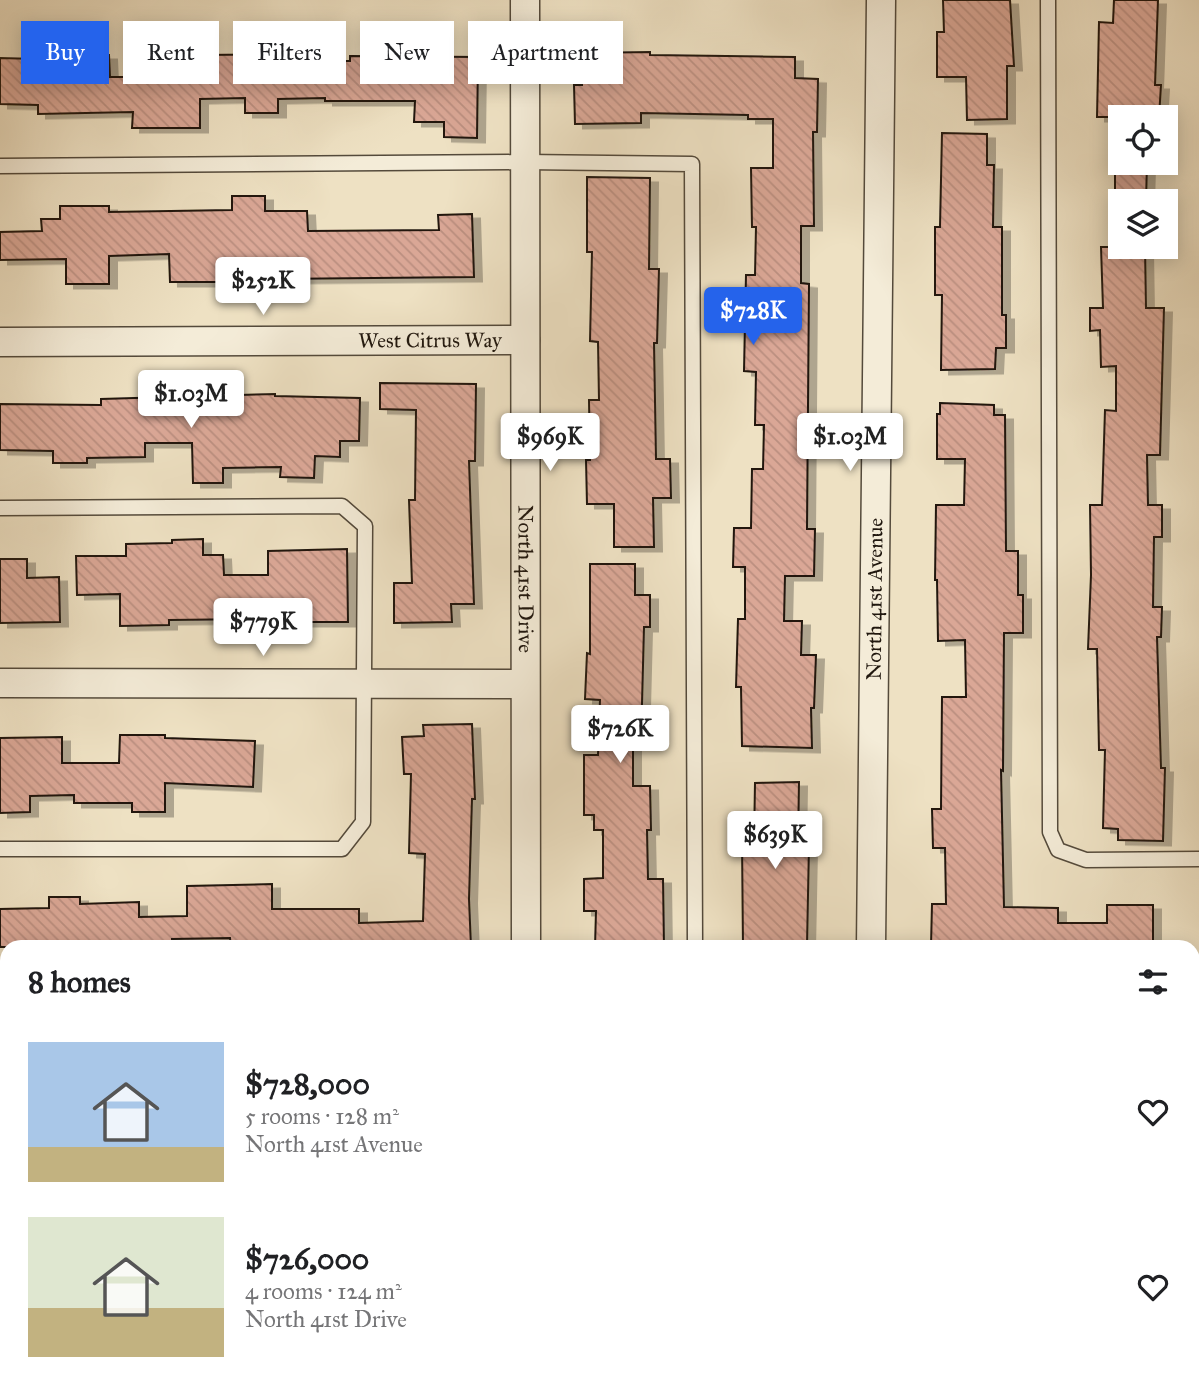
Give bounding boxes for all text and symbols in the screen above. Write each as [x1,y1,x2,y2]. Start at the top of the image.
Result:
chip: Buy [21,21,109,84]
chip: Rent [123,21,219,84]
chip: Filters [233,21,346,84]
chip: New [360,21,454,84]
chip: Apartment [468,21,623,84]
map controls [1108,105,1178,259]
button: locate [1108,105,1178,175]
button: layers [1108,189,1178,259]
pin: $252K [214,258,312,317]
text: $252K [231,266,295,294]
pin: $728K [704,288,802,347]
text: $728K [720,296,786,324]
street label: West Citrus Way [358,327,503,354]
pin: $1.03M [134,370,248,430]
text: $1.03M [154,379,228,407]
pin: $969K [501,414,599,473]
pin: $1.03M [793,414,907,473]
text: $969K [517,422,583,450]
text: $1.03M [813,422,887,450]
street label: North 41st Drive [513,505,539,653]
street label: North 41st Avenue [861,517,889,680]
pin: $779K [214,598,312,658]
text: $779K [229,607,297,635]
pin: $726K [571,706,669,765]
text: $726K [587,714,653,742]
pin: $639K [726,812,824,871]
text: $639K [743,820,807,848]
icon: filters [1134,963,1172,1001]
text: 8 homes [28,964,131,1000]
text: $728,000 [245,1066,370,1102]
icon: home [84,1070,168,1154]
icon: heart [1134,1093,1172,1131]
text: 5 rooms · 128 m² [245,1102,399,1130]
text: North 41st Avenue [245,1130,423,1158]
text: $726,000 [245,1241,369,1277]
icon: home [84,1245,168,1329]
icon: heart [1134,1268,1172,1306]
text: 4 rooms · 124 m² [245,1277,402,1305]
text: North 41st Drive [245,1305,407,1333]

